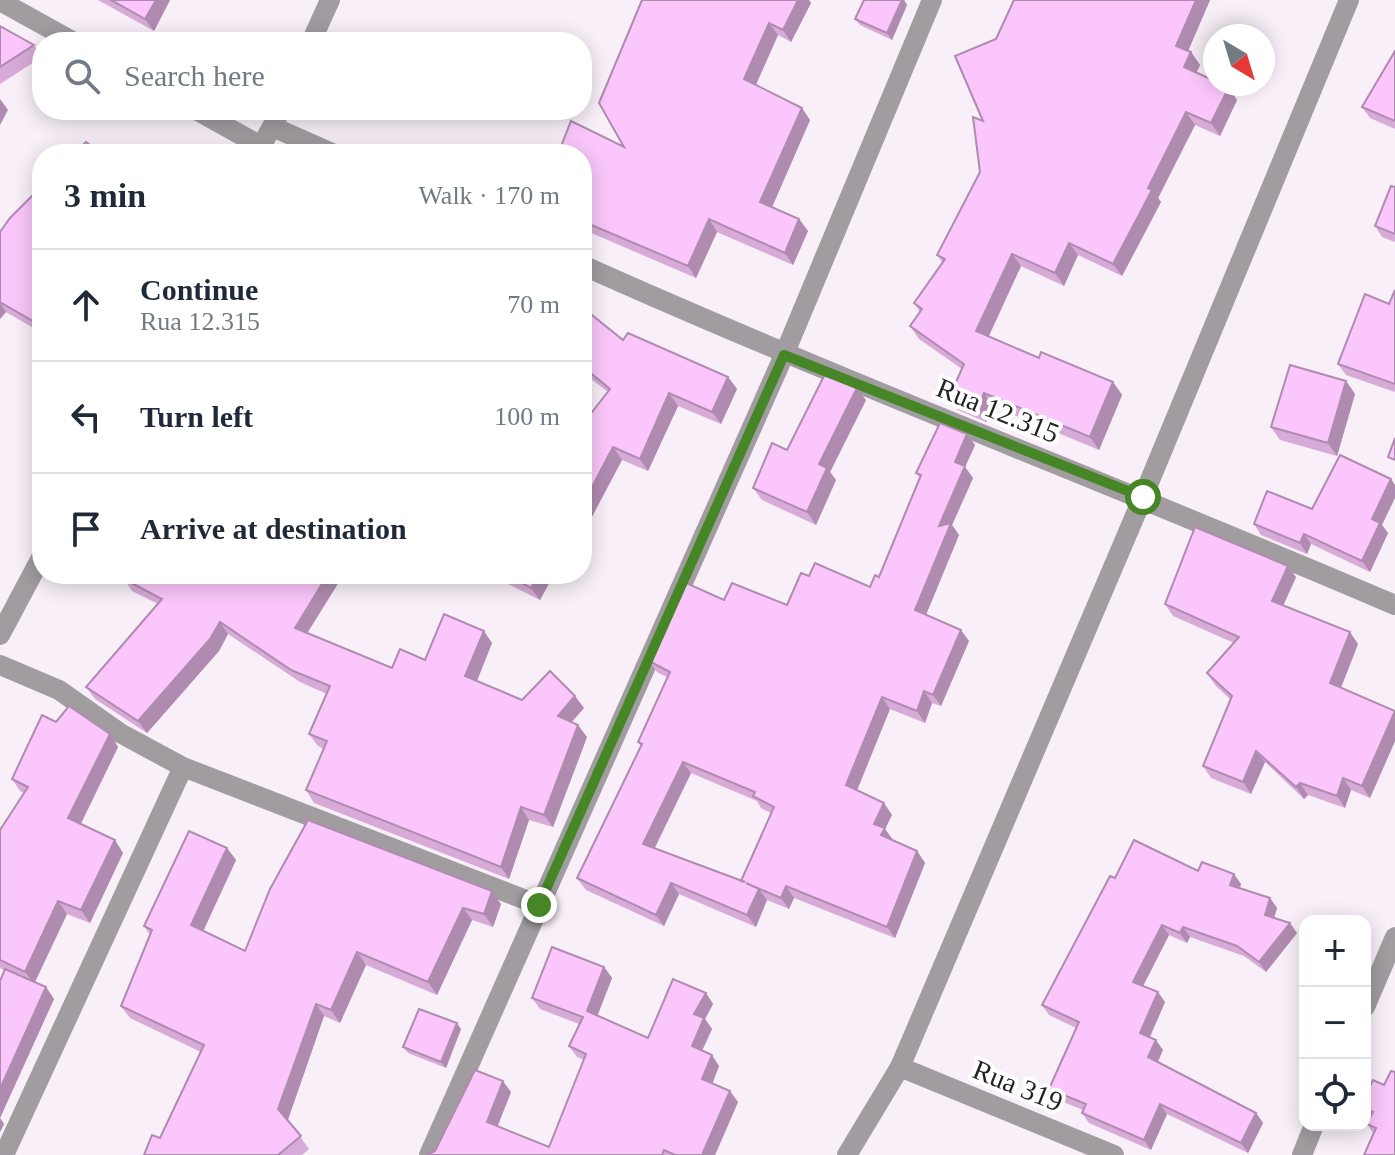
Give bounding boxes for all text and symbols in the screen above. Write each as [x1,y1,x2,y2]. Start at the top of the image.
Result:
north arrow [1203,24,1275,96]
search box [32,32,592,120]
icon: search [60,54,104,98]
text: Search here [124,59,265,92]
text: 3 min [64,177,146,214]
text: Walk · 170 m [418,181,560,210]
text: Continue [140,273,258,306]
icon: ahead [64,283,108,327]
text: 70 m [507,290,560,319]
text: Rua 12.315 [140,307,260,336]
street label: Rua 12.315 [932,372,1063,449]
icon: left [64,395,108,439]
text: Turn left [140,400,253,433]
text: 100 m [494,402,560,431]
route start [1125,479,1161,515]
icon: arrive [64,507,108,551]
text: Arrive at destination [140,512,407,545]
route end [521,887,557,923]
map controls [1299,915,1371,1131]
button: + [1299,915,1371,987]
button: − [1299,987,1371,1059]
street label: Rua 319 [968,1053,1067,1117]
button: locate [1299,1059,1371,1131]

